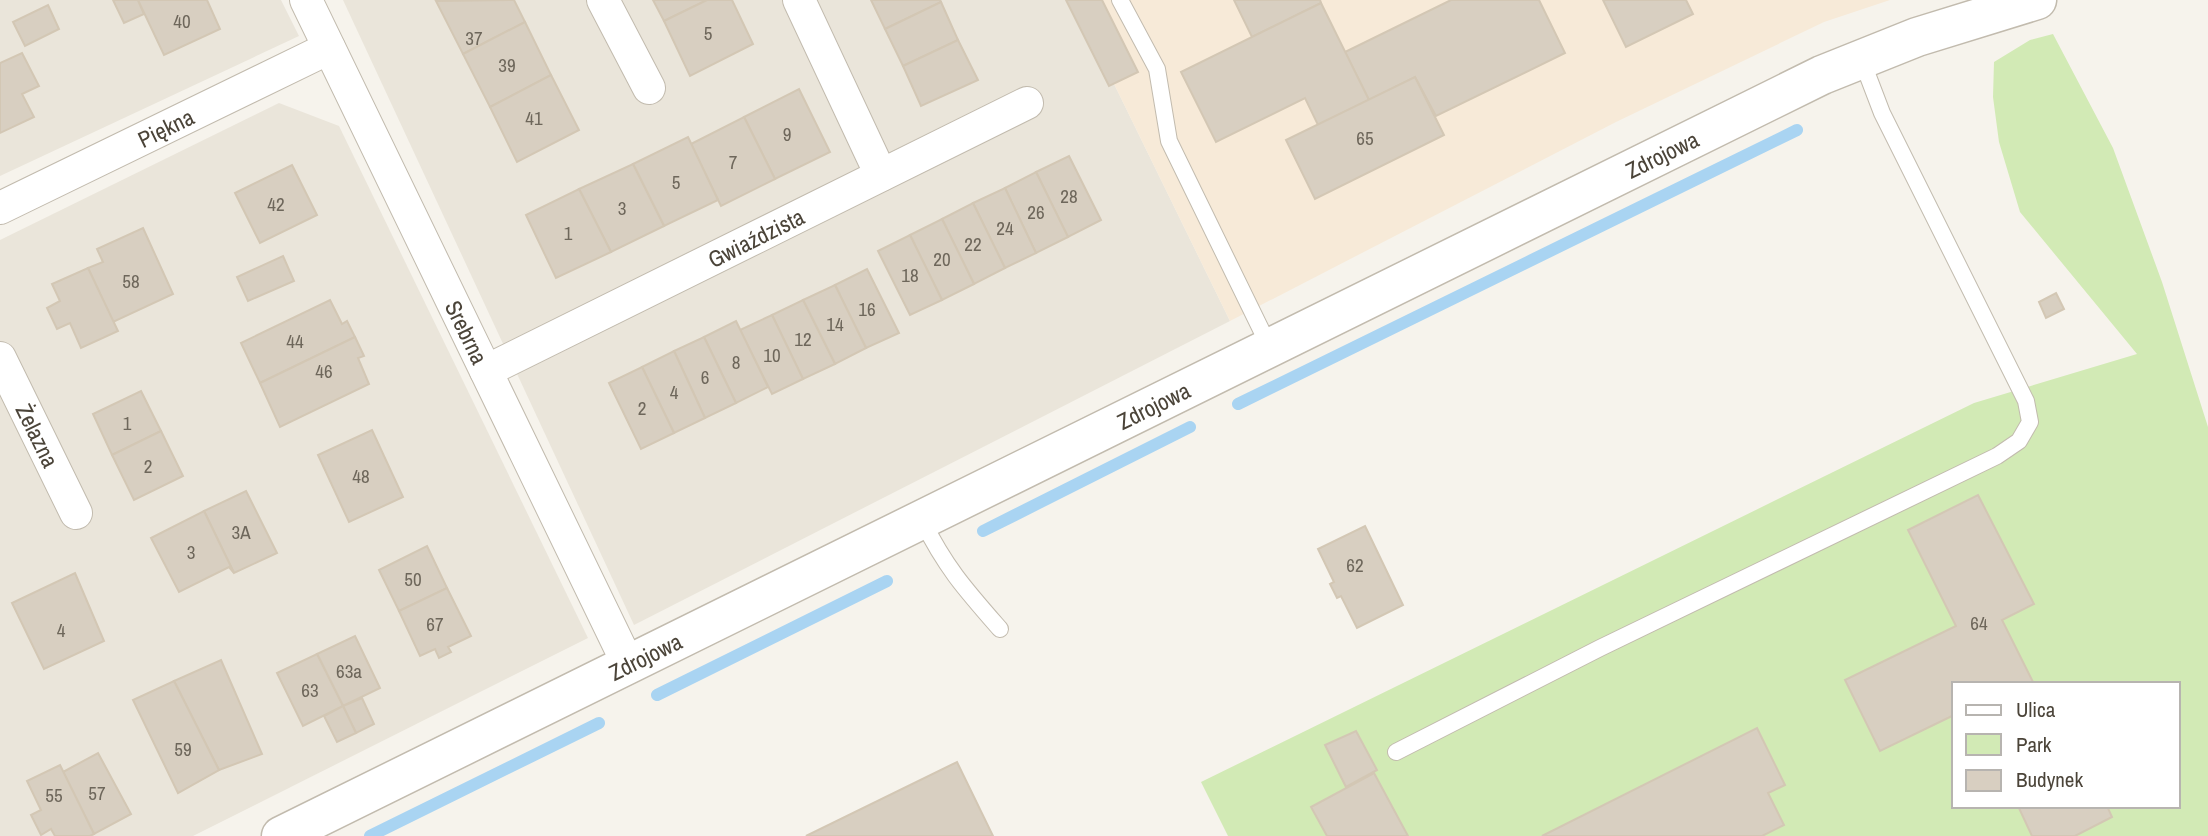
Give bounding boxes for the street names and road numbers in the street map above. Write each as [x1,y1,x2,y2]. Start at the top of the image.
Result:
street label: Piękna [132,101,199,154]
street label: Zdrojowa [1620,123,1704,185]
street label: Gwiaździsta [702,200,810,274]
street label: Srebrna [438,295,496,369]
street label: Zdrojowa [1112,374,1196,436]
street label: Żelazna [9,398,67,473]
street label: Zdrojowa [603,625,687,687]

